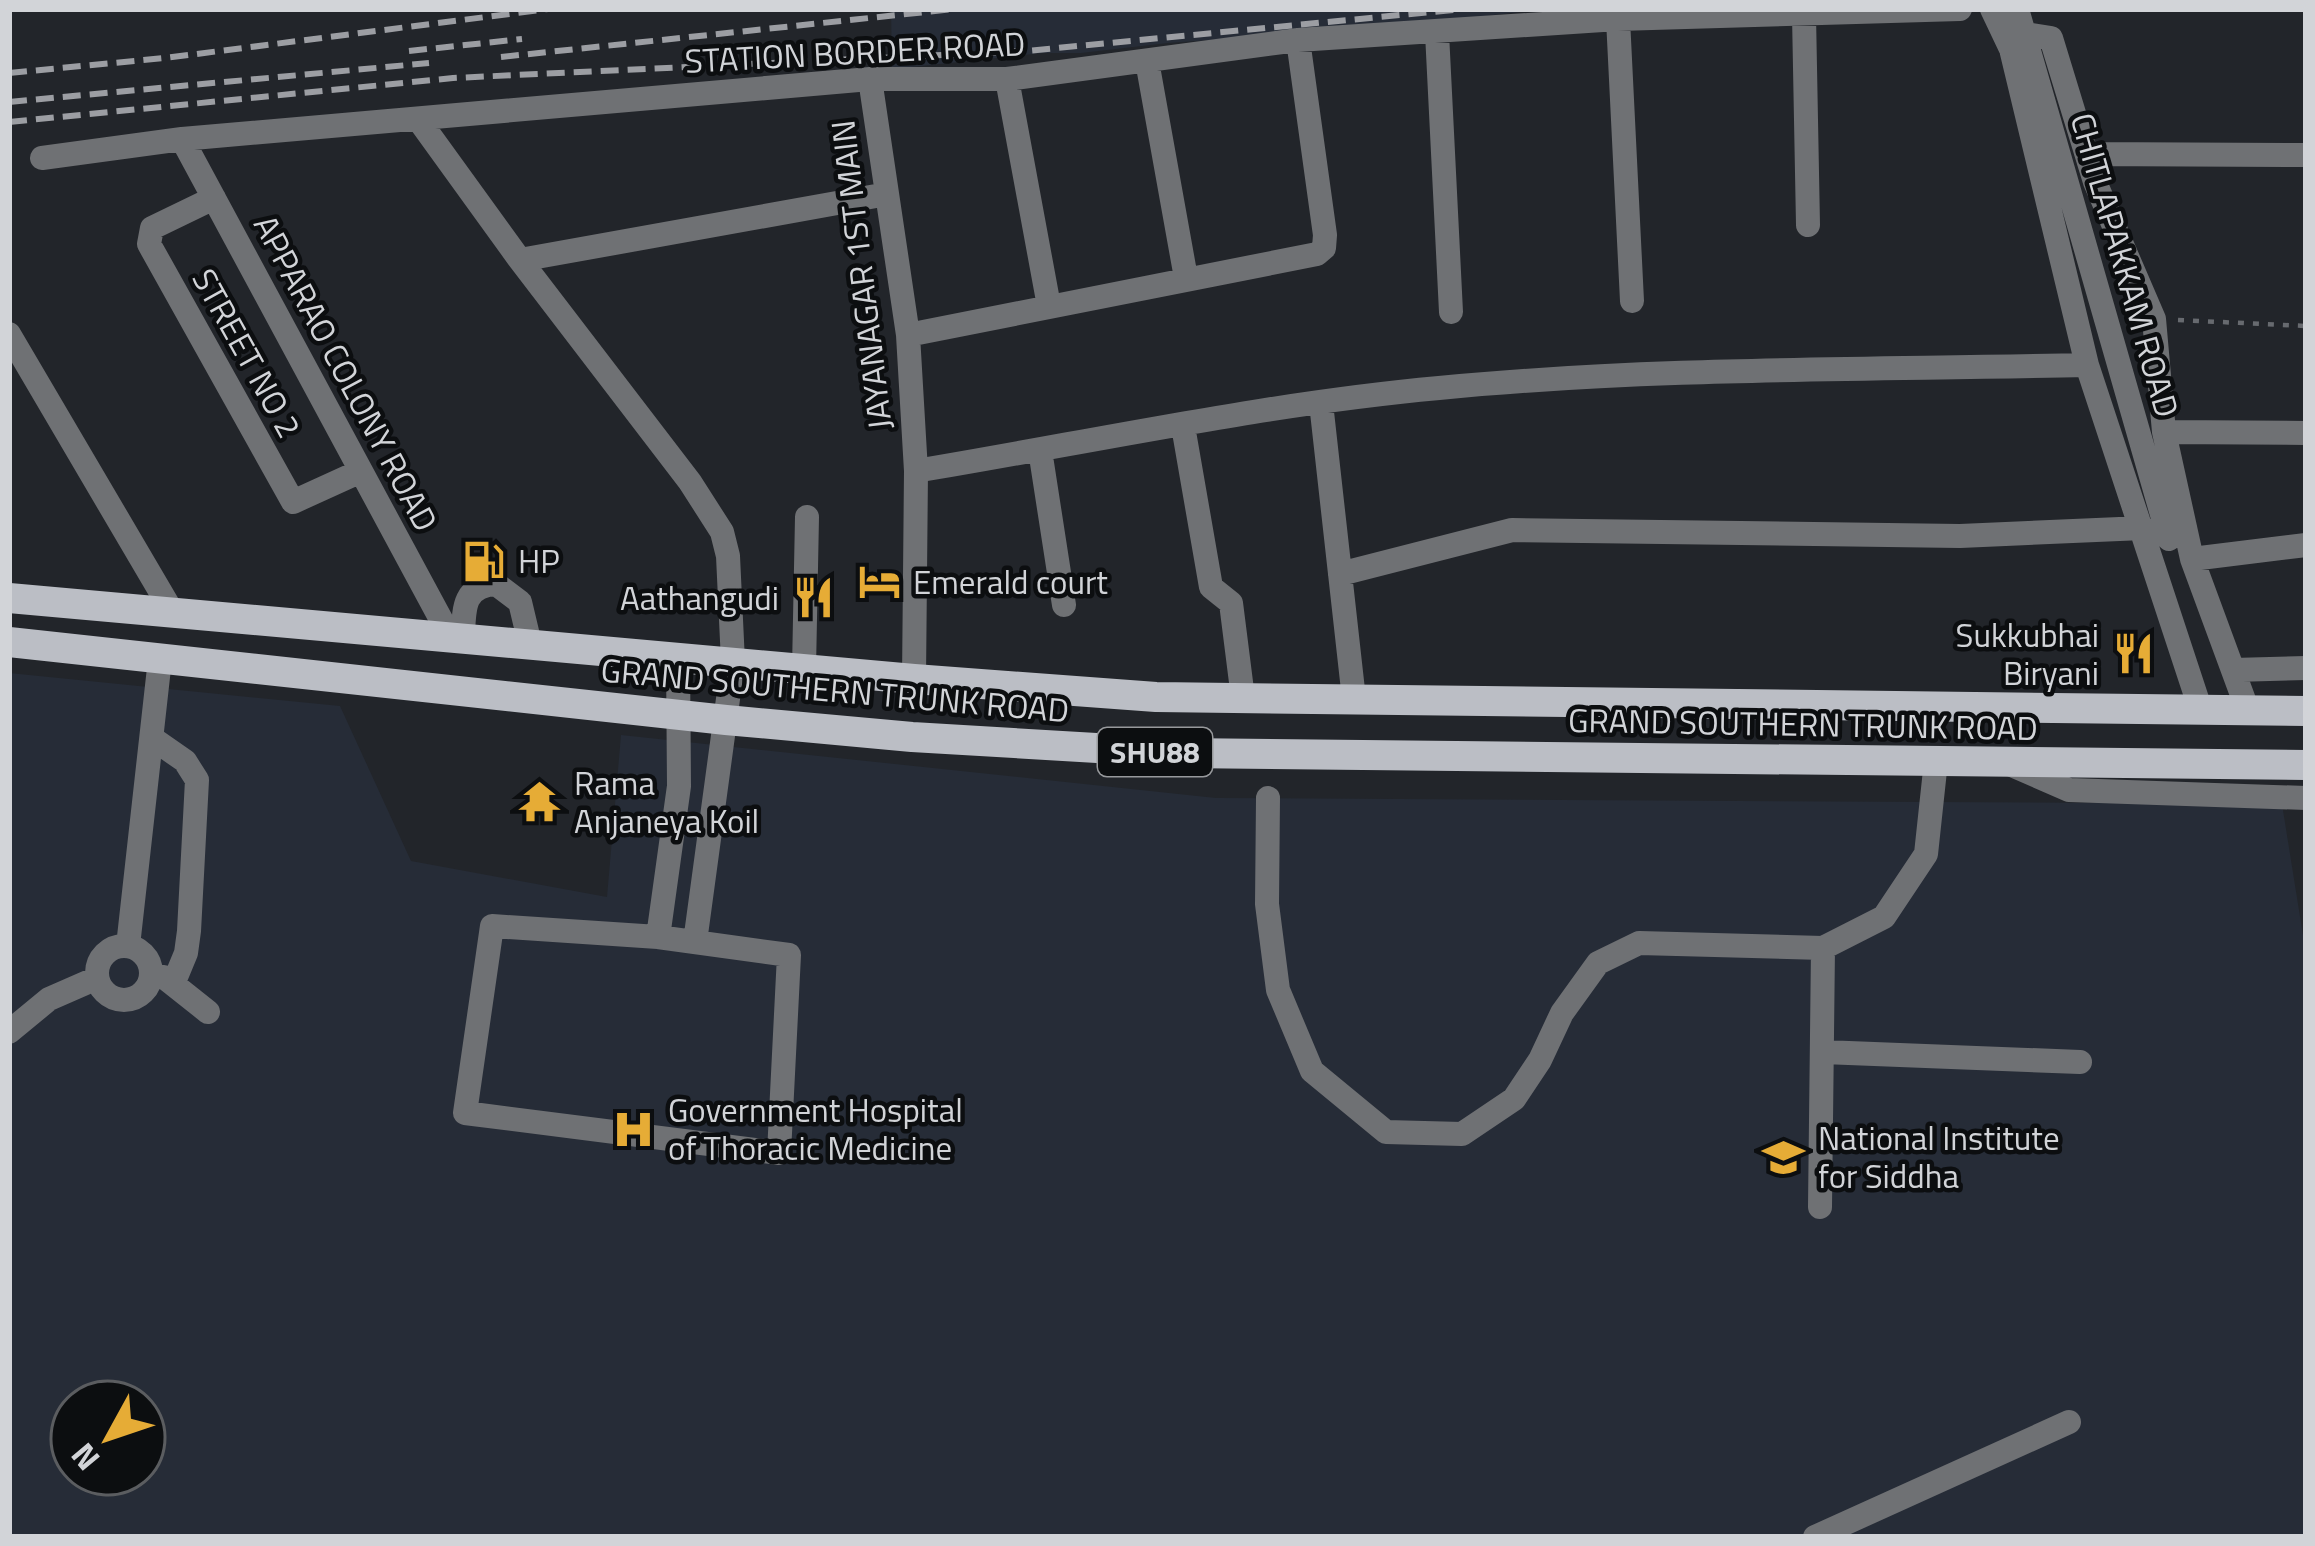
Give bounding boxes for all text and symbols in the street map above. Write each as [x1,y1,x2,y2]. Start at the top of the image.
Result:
street label: STATION BORDER ROAD [683,18,1027,86]
street label: CHITLAPAKKAM ROAD [2058,107,2192,423]
street label: JAYANAGAR 1ST MAIN [817,117,905,433]
street label: APPARAO COLONY ROAD [241,206,451,540]
street label: STREET NO 2 [180,259,314,447]
place label: HP [518,536,560,586]
fuel station icon: HP [461,538,507,584]
place label: Emerald court [913,557,1108,607]
hotel icon: Emerald court [856,559,902,605]
place label: Aathangudi [620,573,779,623]
restaurant icon: Aathangudi [790,575,836,621]
place label: Sukkubhai Biryani [1956,610,2099,698]
restaurant icon: Sukkubhai Biryani [2110,631,2156,677]
street label: GRAND SOUTHERN TRUNK ROAD [599,645,1071,735]
street label: GRAND SOUTHERN TRUNK ROAD [1568,695,2038,753]
road number: SHU88 [1098,728,1212,776]
place label: Rama Anjaneya Koil [574,758,759,846]
temple icon: Rama Anjaneya Koil [517,779,563,825]
place label: Government Hospital of Thoracic Medicine [668,1085,963,1173]
hospital icon: Government Hospital of Thoracic Medicine [611,1106,657,1152]
place label: National Institute for Siddha [1818,1113,2060,1201]
school or university icon: National Institute for Siddha [1761,1134,1807,1180]
north arrow [48,1378,168,1498]
text: N [59,1432,112,1482]

